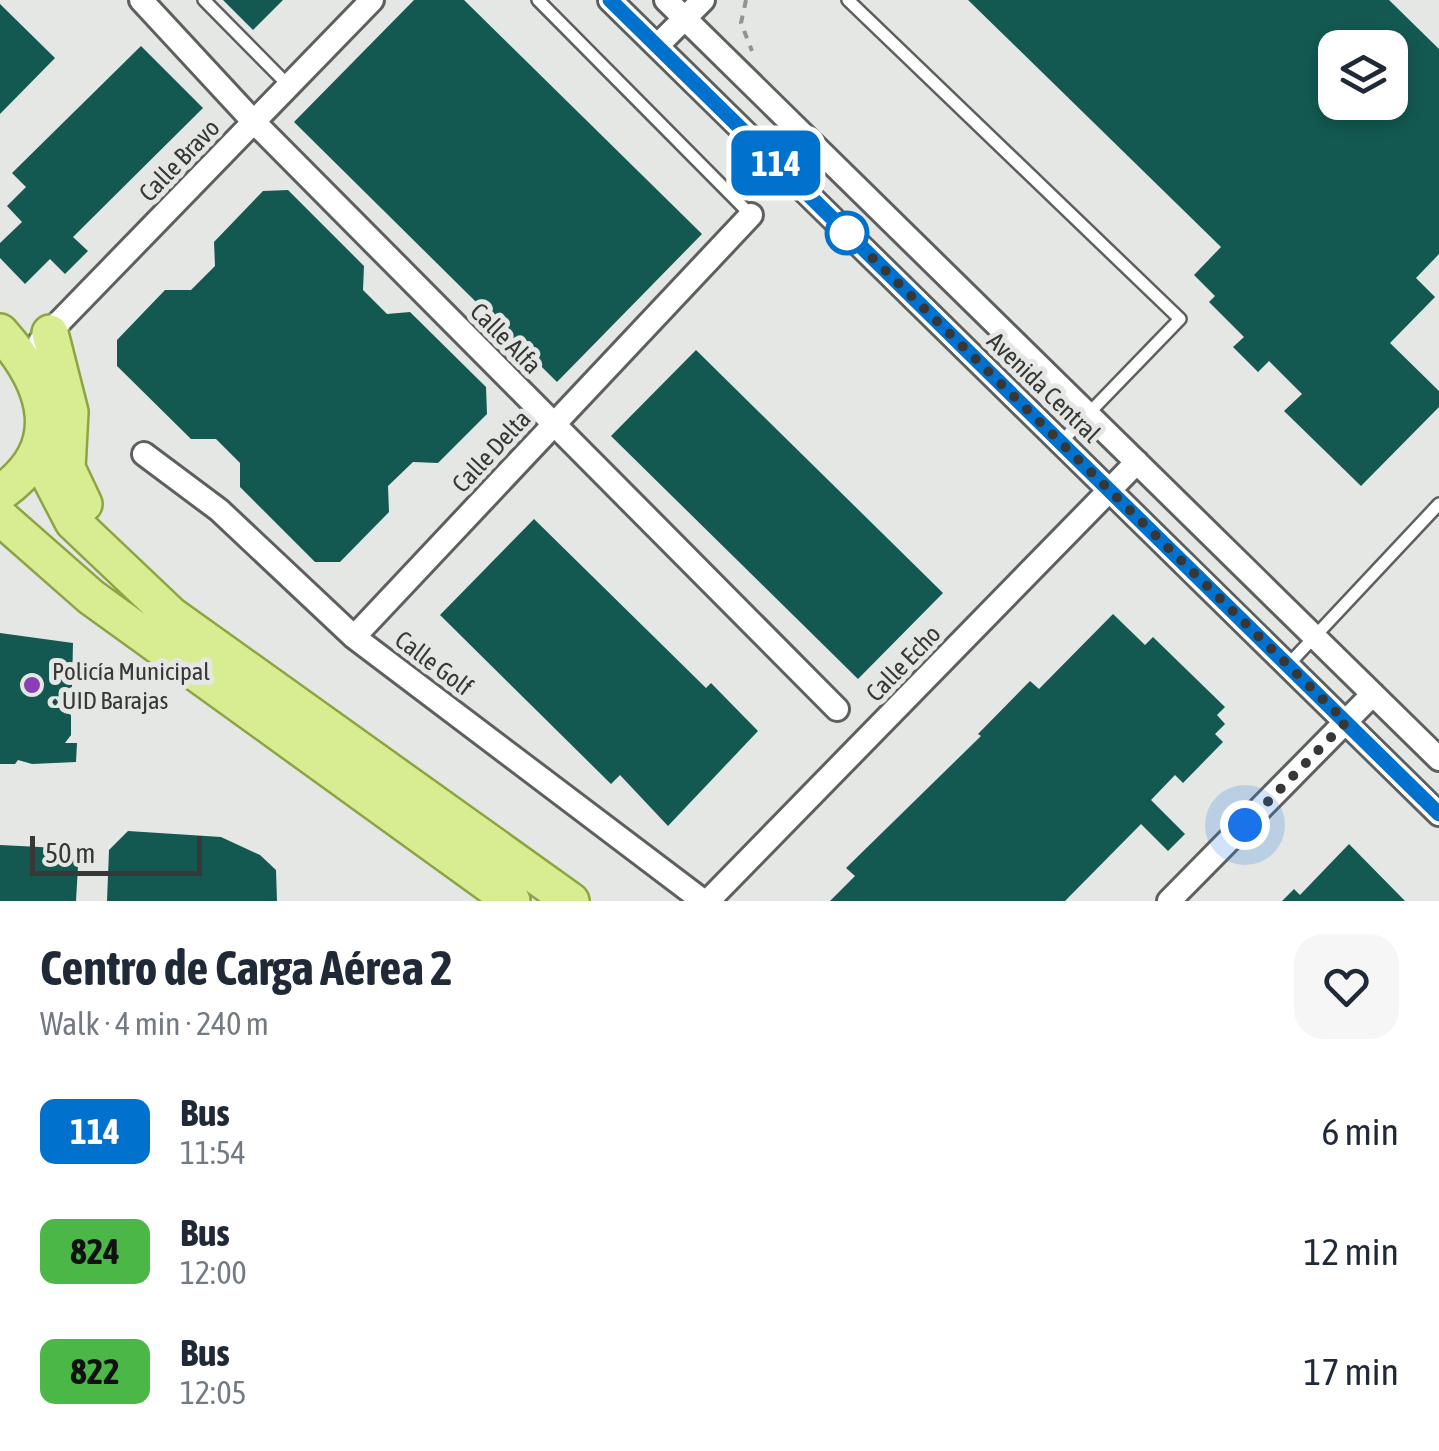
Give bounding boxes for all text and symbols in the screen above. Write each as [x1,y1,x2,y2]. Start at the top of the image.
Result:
map controls [1318,30,1408,120]
button: layers [1318,30,1408,120]
street label: Calle Bravo [133,113,225,207]
line badge: 114 [718,130,834,196]
text: 114 [751,143,801,183]
unlabelled marker [826,212,868,254]
street label: Calle Alfa [465,297,547,379]
street label: Avenida Central [982,326,1106,448]
street label: Calle Delta [446,404,536,498]
street label: Calle Echo [860,619,946,707]
street label: Calle Golf [390,625,478,701]
place label: Policía Municipal - UID Barajas [52,657,210,714]
marker: Policía Municipal - UID Barajas [21,674,43,696]
your location [1220,800,1270,850]
scale bar [30,831,202,876]
text: 50 m [45,837,95,869]
button: heart [1294,934,1399,1039]
text: Centro de Carga Aérea 2 [40,940,453,995]
text: Walk · 4 min · 240 m [40,1005,269,1042]
text: Bus [180,1091,230,1134]
text: 6 min [1321,1110,1399,1153]
text: 114 [70,1111,120,1151]
text: 11:54 [180,1134,246,1171]
text: Bus [180,1211,230,1254]
text: 12 min [1304,1230,1399,1273]
text: 824 [70,1231,120,1271]
text: 12:00 [180,1254,247,1291]
text: Bus [180,1331,230,1374]
text: 17 min [1304,1350,1399,1393]
text: 822 [70,1351,120,1391]
text: 12:05 [180,1374,247,1411]

